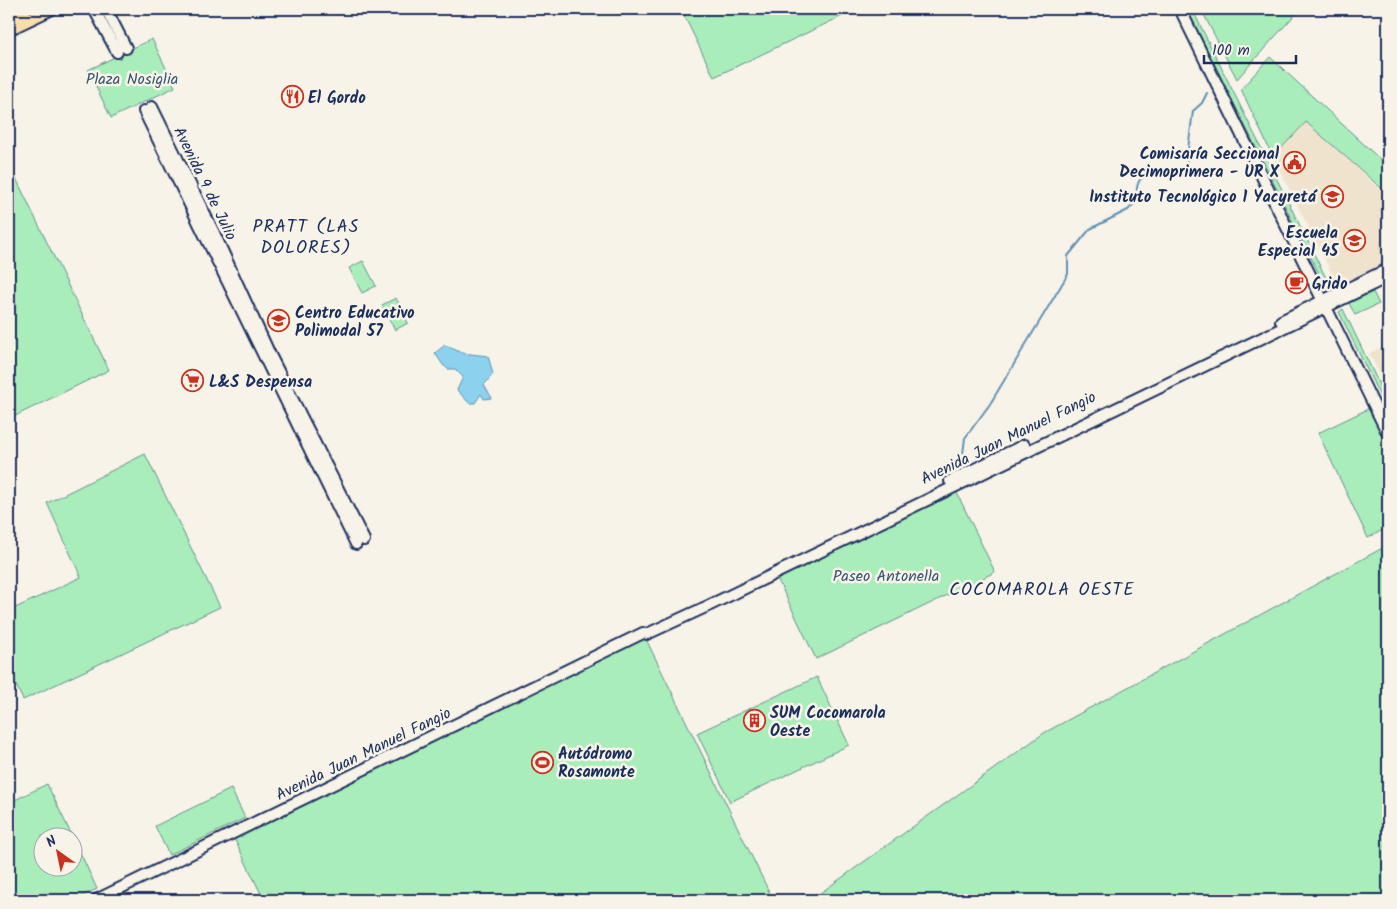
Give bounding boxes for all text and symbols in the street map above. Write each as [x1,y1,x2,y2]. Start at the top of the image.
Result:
scale bar [1204,32,1297,64]
text: 100 m [1212,39,1250,63]
park label: Plaza Nosiglia [86,67,178,92]
restaurant icon: El Gordo [280,85,304,109]
place label: El Gordo [308,86,366,111]
street label: Avenida 9 de Julio [166,122,243,245]
place label: Comisaría Seccional Decimoprimera - UR X [1119,142,1280,185]
public building icon: Comisaría Seccional Decimoprimera - UR X [1283,150,1307,174]
school or university icon: Instituto Tecnológico 1 Yacyretá [1320,184,1344,208]
place label: Instituto Tecnológico 1 Yacyretá [1089,185,1318,210]
district label: PRATT (LAS DOLORES) [253,213,359,263]
place label: Escuela Especial 45 [1258,221,1340,264]
school or university icon: Escuela Especial 45 [1342,229,1366,253]
cafe icon: Grido [1284,271,1308,295]
place label: Grido [1312,272,1347,297]
place label: Centro Educativo Polimodal 57 [295,301,415,344]
school or university icon: Centro Educativo Polimodal 57 [267,309,291,333]
supermarket icon: L&S Despensa [181,369,205,393]
place label: L&S Despensa [209,370,312,395]
street label: Avenida Juan Manuel Fangio [917,385,1101,492]
park label: Paseo Antonella [833,564,939,589]
district label: COCOMAROLA OESTE [949,576,1135,605]
street label: Avenida Juan Manuel Fangio [272,701,456,808]
place label: SUM Cocomarola Oeste [770,701,886,744]
building icon: SUM Cocomarola Oeste [742,709,766,733]
place label: Autódromo Rosamonte [558,742,635,785]
sports icon: Autódromo Rosamonte [530,750,554,774]
north arrow [32,826,82,876]
text: N [42,830,61,854]

